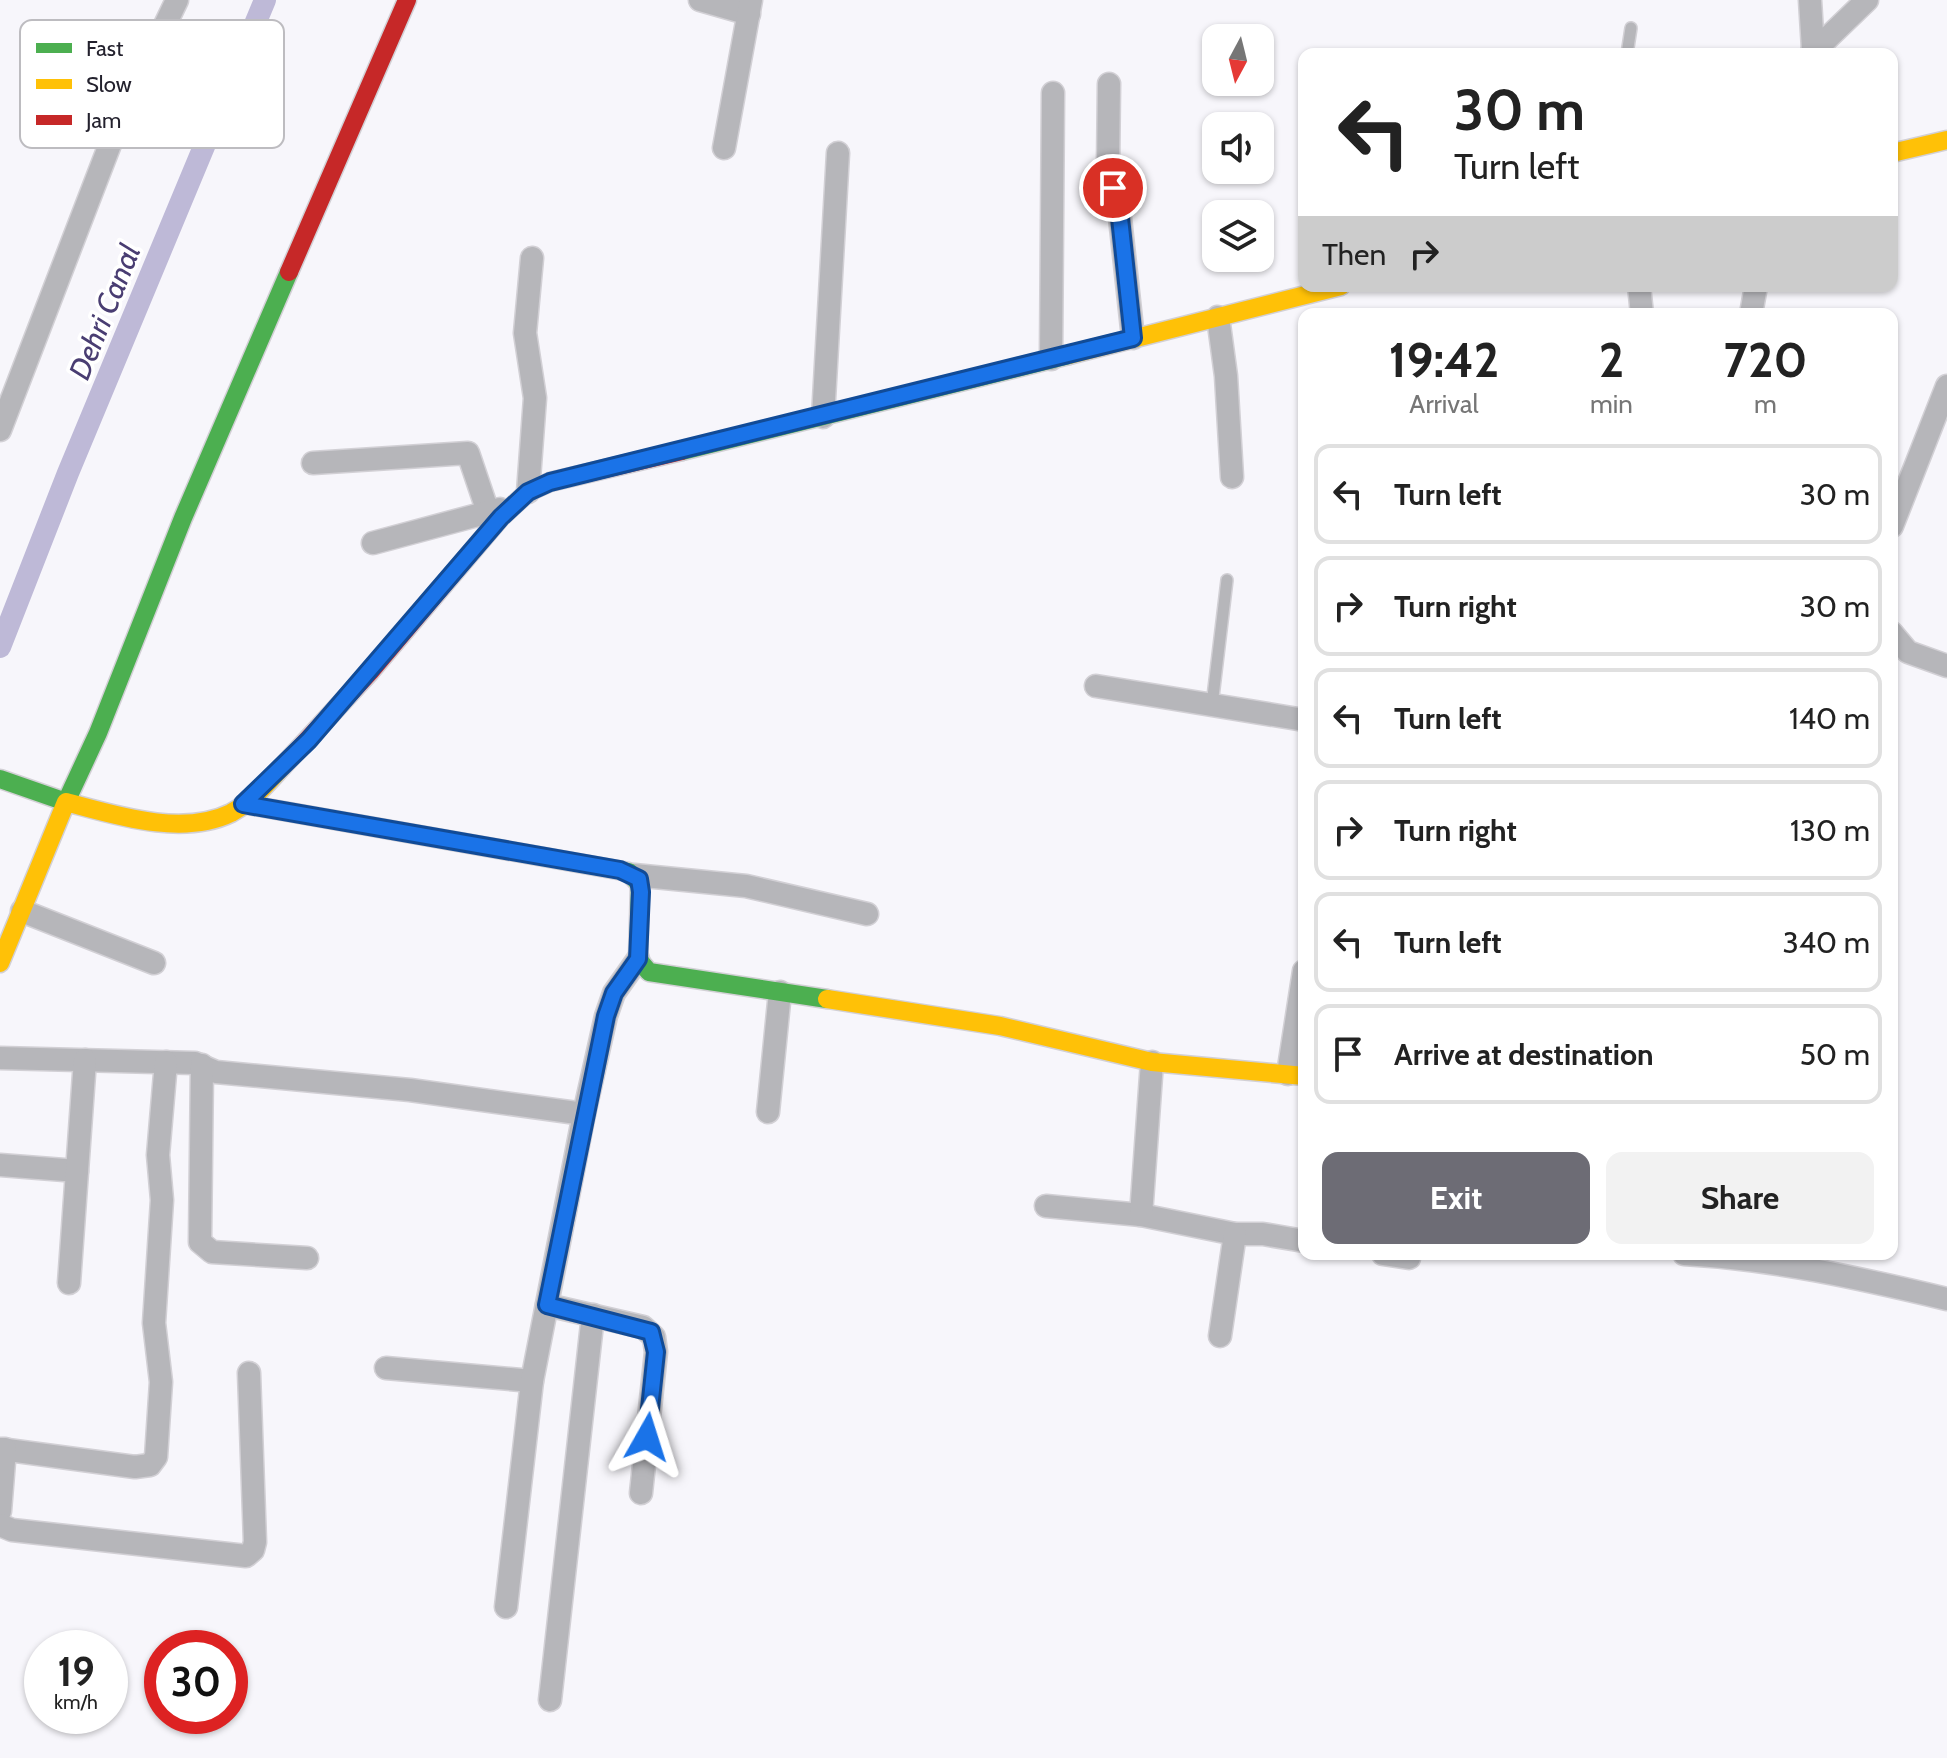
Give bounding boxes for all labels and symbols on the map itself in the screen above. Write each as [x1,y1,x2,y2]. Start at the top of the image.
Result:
legend [20,20,284,148]
north arrow [1202,24,1274,96]
text: Fast [86,35,124,62]
text: Slow [86,71,132,98]
text: Jam [85,107,121,134]
pin [1079,154,1147,222]
water label: Dehri Canal [61,239,148,385]
position arrow [605,1395,689,1479]
speed limit sign: 30 [144,1630,248,1734]

